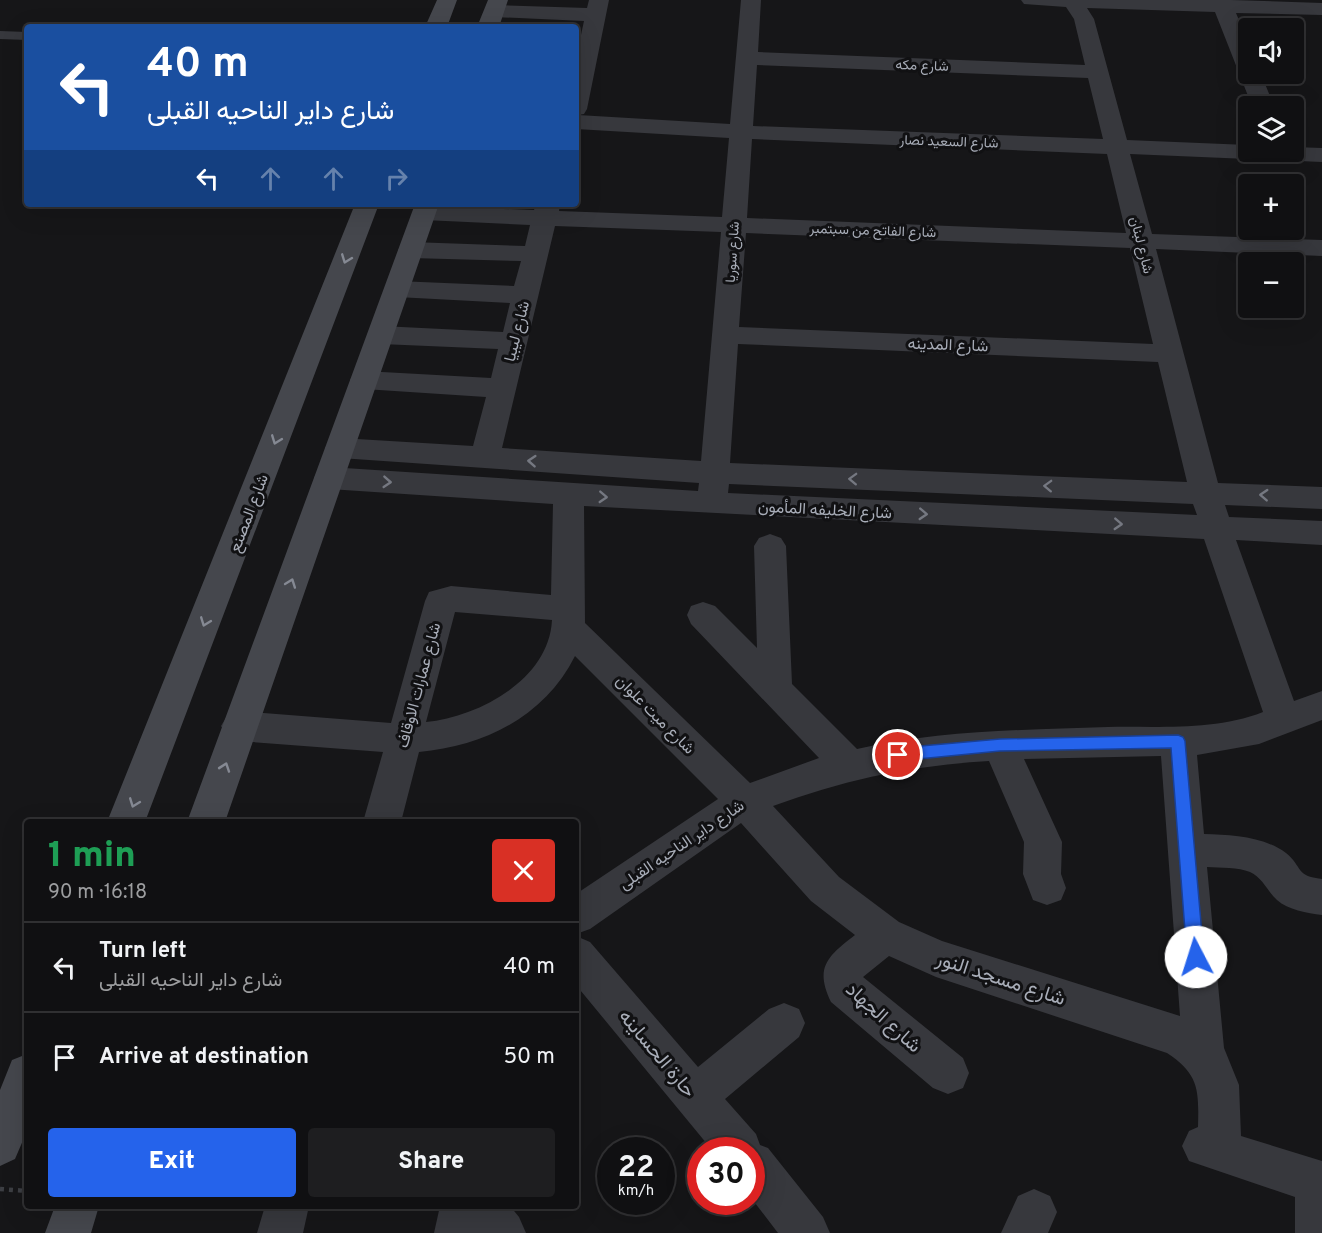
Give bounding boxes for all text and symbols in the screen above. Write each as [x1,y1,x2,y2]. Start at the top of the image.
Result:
map controls [1238,18,1304,318]
button: sound [1238,18,1304,84]
text: 40 m [147,39,249,92]
icon: left [48,48,126,126]
street label: شارع مكه [895,57,949,77]
text: شارع داير الناحيه القبلى [147,95,394,129]
button: layers [1238,96,1304,162]
street label: شارع السعيد نصار [898,132,999,154]
icon: left [191,162,224,195]
icon: ahead [254,162,287,195]
icon: ahead [317,162,350,195]
icon: right [380,162,413,195]
button: + [1238,174,1304,240]
street label: شارع لبنان [1124,215,1156,276]
street label: شارع سوريا [723,221,745,283]
street label: شارع الفاتح من سبتمبر [808,221,937,243]
one-way arrow [341,252,353,263]
button: − [1238,252,1304,318]
street label: شارع ليبيا [501,299,535,364]
street label: شارع المدينه [907,335,989,357]
one-way arrow [271,434,283,445]
one-way arrow [528,455,537,468]
street label: شارع المصنع [226,472,274,556]
one-way arrow [848,472,857,485]
one-way arrow [383,476,392,489]
one-way arrow [1043,480,1052,493]
one-way arrow [1259,489,1268,502]
one-way arrow [598,490,607,503]
street label: شارع الخليفه المأمون [757,497,892,524]
one-way arrow [919,508,928,521]
one-way arrow [1114,518,1123,531]
one-way arrow [283,578,296,589]
one-way arrow [200,616,212,627]
street label: شارع عمارات الاوقاف [394,621,446,750]
street label: شارع ميت علوان [611,672,698,759]
pin [872,729,923,780]
icon: arrive [881,738,914,771]
one-way arrow [218,762,231,773]
street label: شارع داير الناحيه القبلى [616,796,748,895]
one-way arrow [128,798,141,808]
text: 1 min [48,834,136,880]
button: close [492,839,555,902]
text: 90 m · 16:18 [48,880,147,906]
position arrow [1164,925,1228,989]
text: Turn left [99,938,187,965]
street label: شارع مسجد النور [932,946,1068,1013]
icon: left [48,951,81,984]
text: 40 m [503,954,555,981]
text: شارع داير الناحيه القبلى [99,968,282,994]
street label: شارع الجهاد [839,977,926,1060]
street label: حارة الحساينه [612,1005,701,1104]
icon: arrive [48,1041,81,1074]
text: Arrive at destination [99,1044,309,1071]
text: 50 m [503,1044,555,1071]
button: Exit [48,1128,296,1197]
button: Share [308,1128,555,1197]
speed limit sign: 30 [687,1137,765,1215]
text: 22 [618,1150,654,1187]
text: km/h [618,1182,654,1201]

